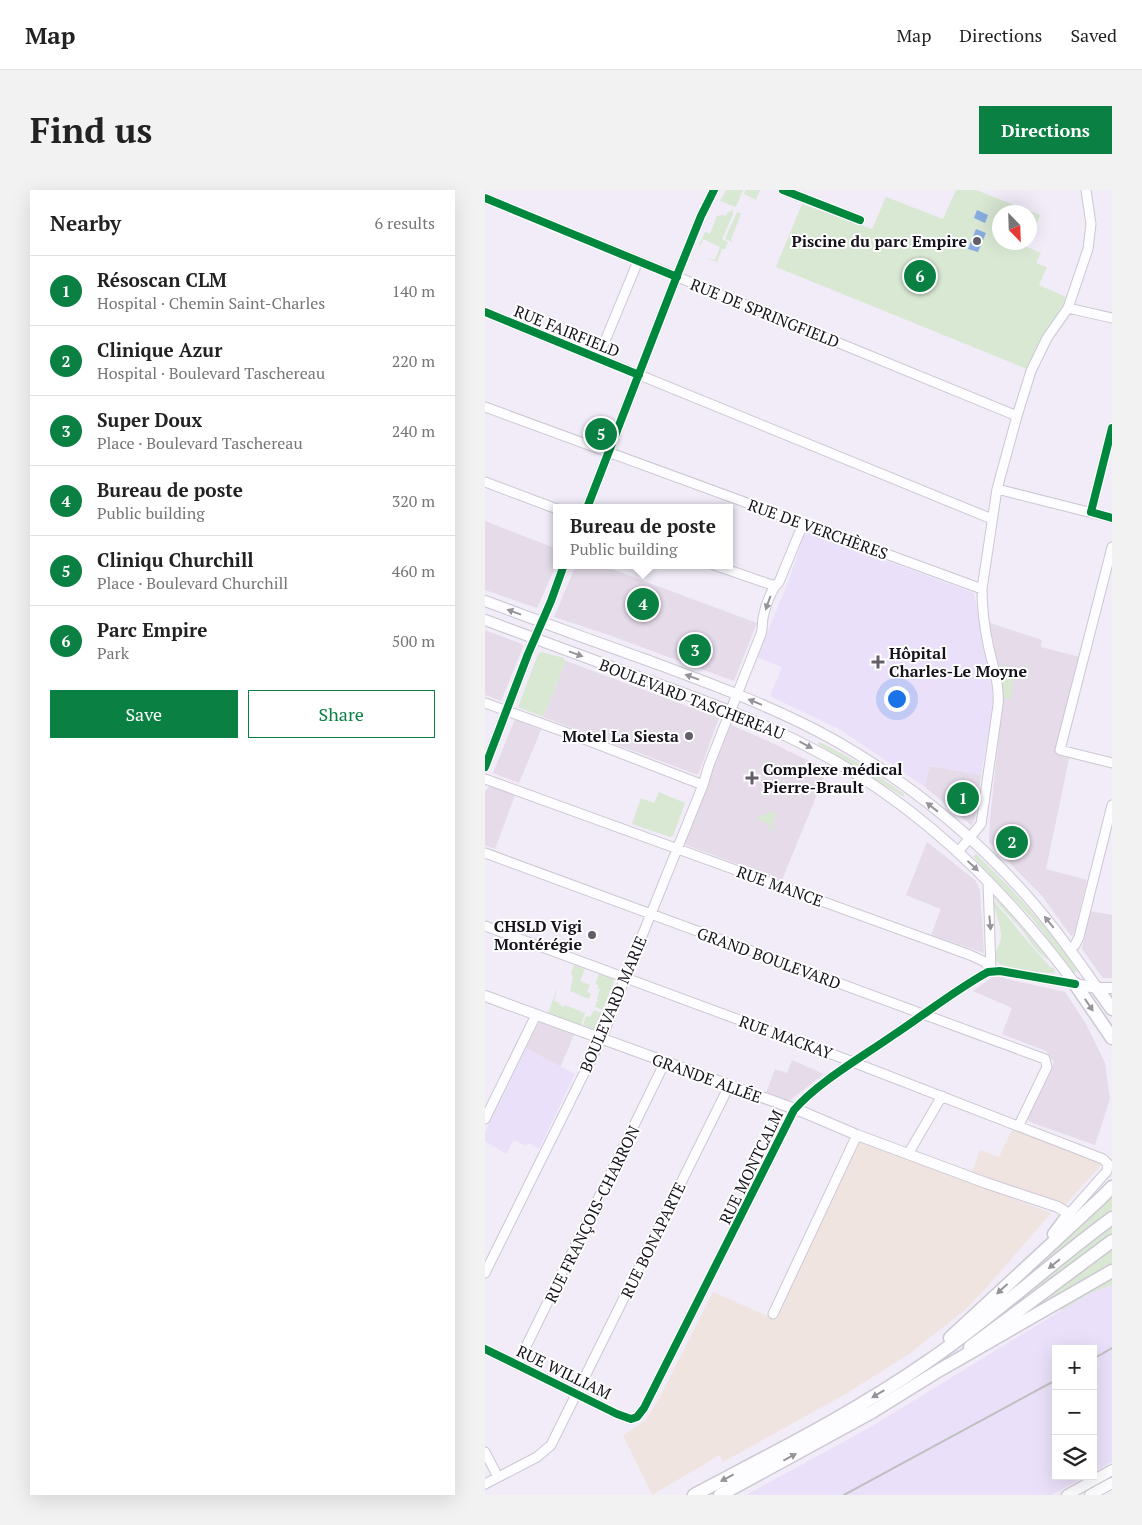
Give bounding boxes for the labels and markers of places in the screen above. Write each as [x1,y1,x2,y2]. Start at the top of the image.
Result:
place label: Piscine du parc Empire [791,230,967,252]
marker: Piscine du parc Empire [971,235,983,247]
pin: 6 [904,257,936,295]
pin: 5 [585,415,617,453]
pin: 4 [627,585,659,623]
pin: 3 [679,631,711,669]
place label: Hôpital Charles-Le Moyne [889,642,1027,682]
marker: Hôpital Charles-Le Moyne [871,655,885,669]
place label: Motel La Siesta [562,725,679,747]
marker: Motel La Siesta [683,730,695,742]
place label: Complexe médical Pierre-Brault [763,758,903,798]
marker: Complexe médical Pierre-Brault [745,771,759,785]
pin: 1 [947,779,979,817]
pin: 2 [996,823,1028,861]
place label: CHSLD Vigi Montérégie [494,915,582,955]
marker: CHSLD Vigi Montérégie [586,929,598,941]

